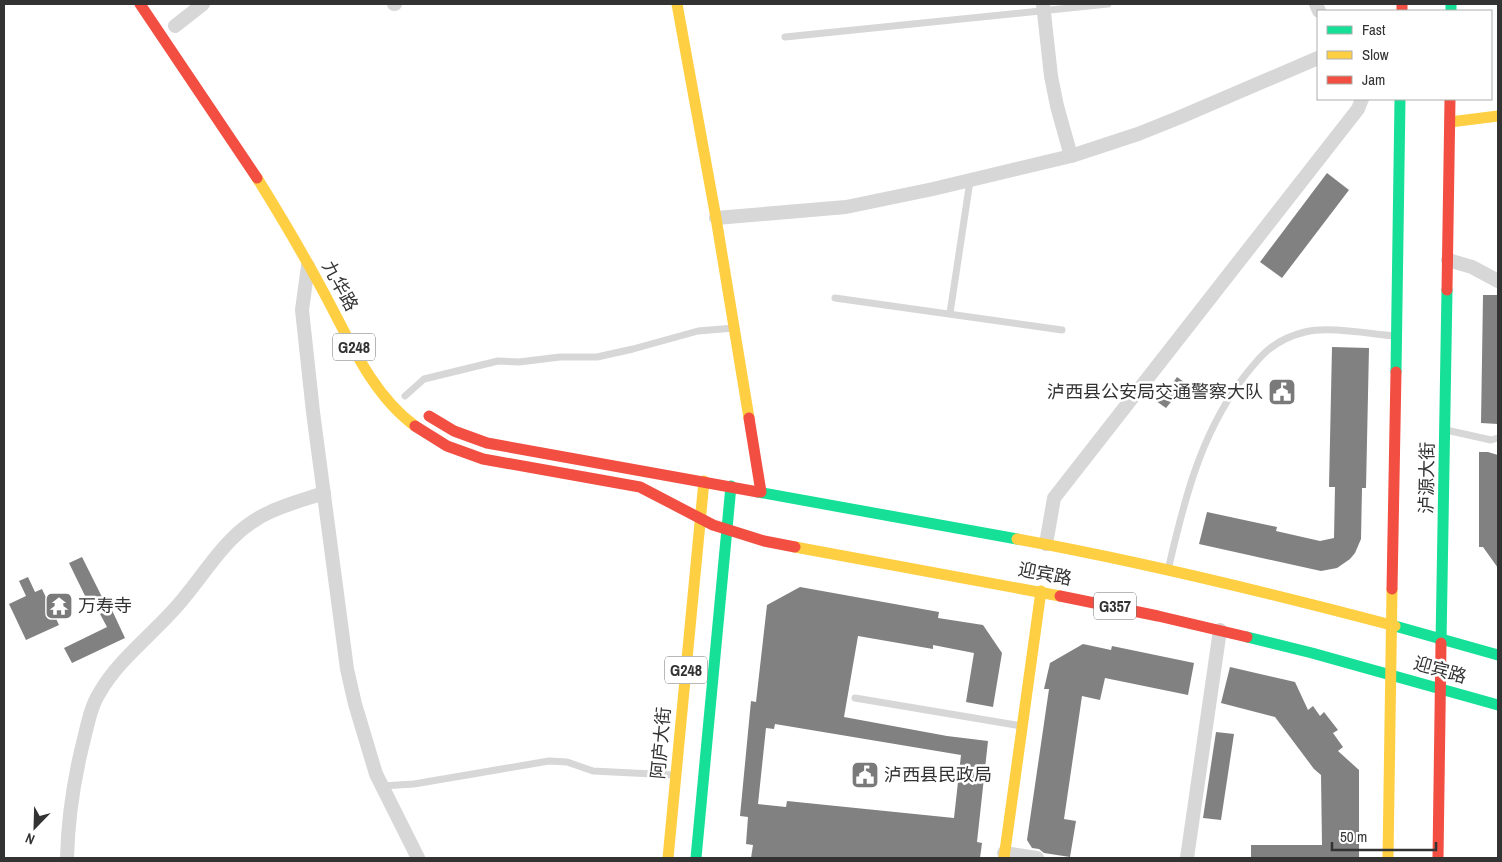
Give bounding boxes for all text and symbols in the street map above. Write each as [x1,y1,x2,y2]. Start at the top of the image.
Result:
legend [1317,10,1492,100]
text: Fast [1362,19,1386,40]
text: Slow [1362,44,1389,65]
text: Jam [1362,69,1385,90]
street label: 九华路 [316,256,364,315]
road number: G248 [333,334,375,361]
public building icon: 泸西县公安局交通警察大队 [1267,377,1297,407]
place label: 泸西县公安局交通警察大队 [1047,379,1263,404]
street label: 泸源大街 [1413,442,1440,514]
street label: 迎宾路 [1016,556,1074,591]
temple icon: 万寿寺 [44,591,74,621]
road number: G357 [1094,592,1136,620]
place label: 万寿寺 [78,593,132,618]
street label: 迎宾路 [1411,650,1470,689]
road number: G248 [665,656,707,684]
street label: 阿庐大街 [645,706,676,780]
public building icon: 泸西县民政局 [850,760,880,790]
place label: 泸西县民政局 [884,762,992,787]
north arrow [10,802,60,852]
scale bar [1332,820,1436,852]
text: 50 m [1340,826,1367,847]
text: N [23,829,37,849]

